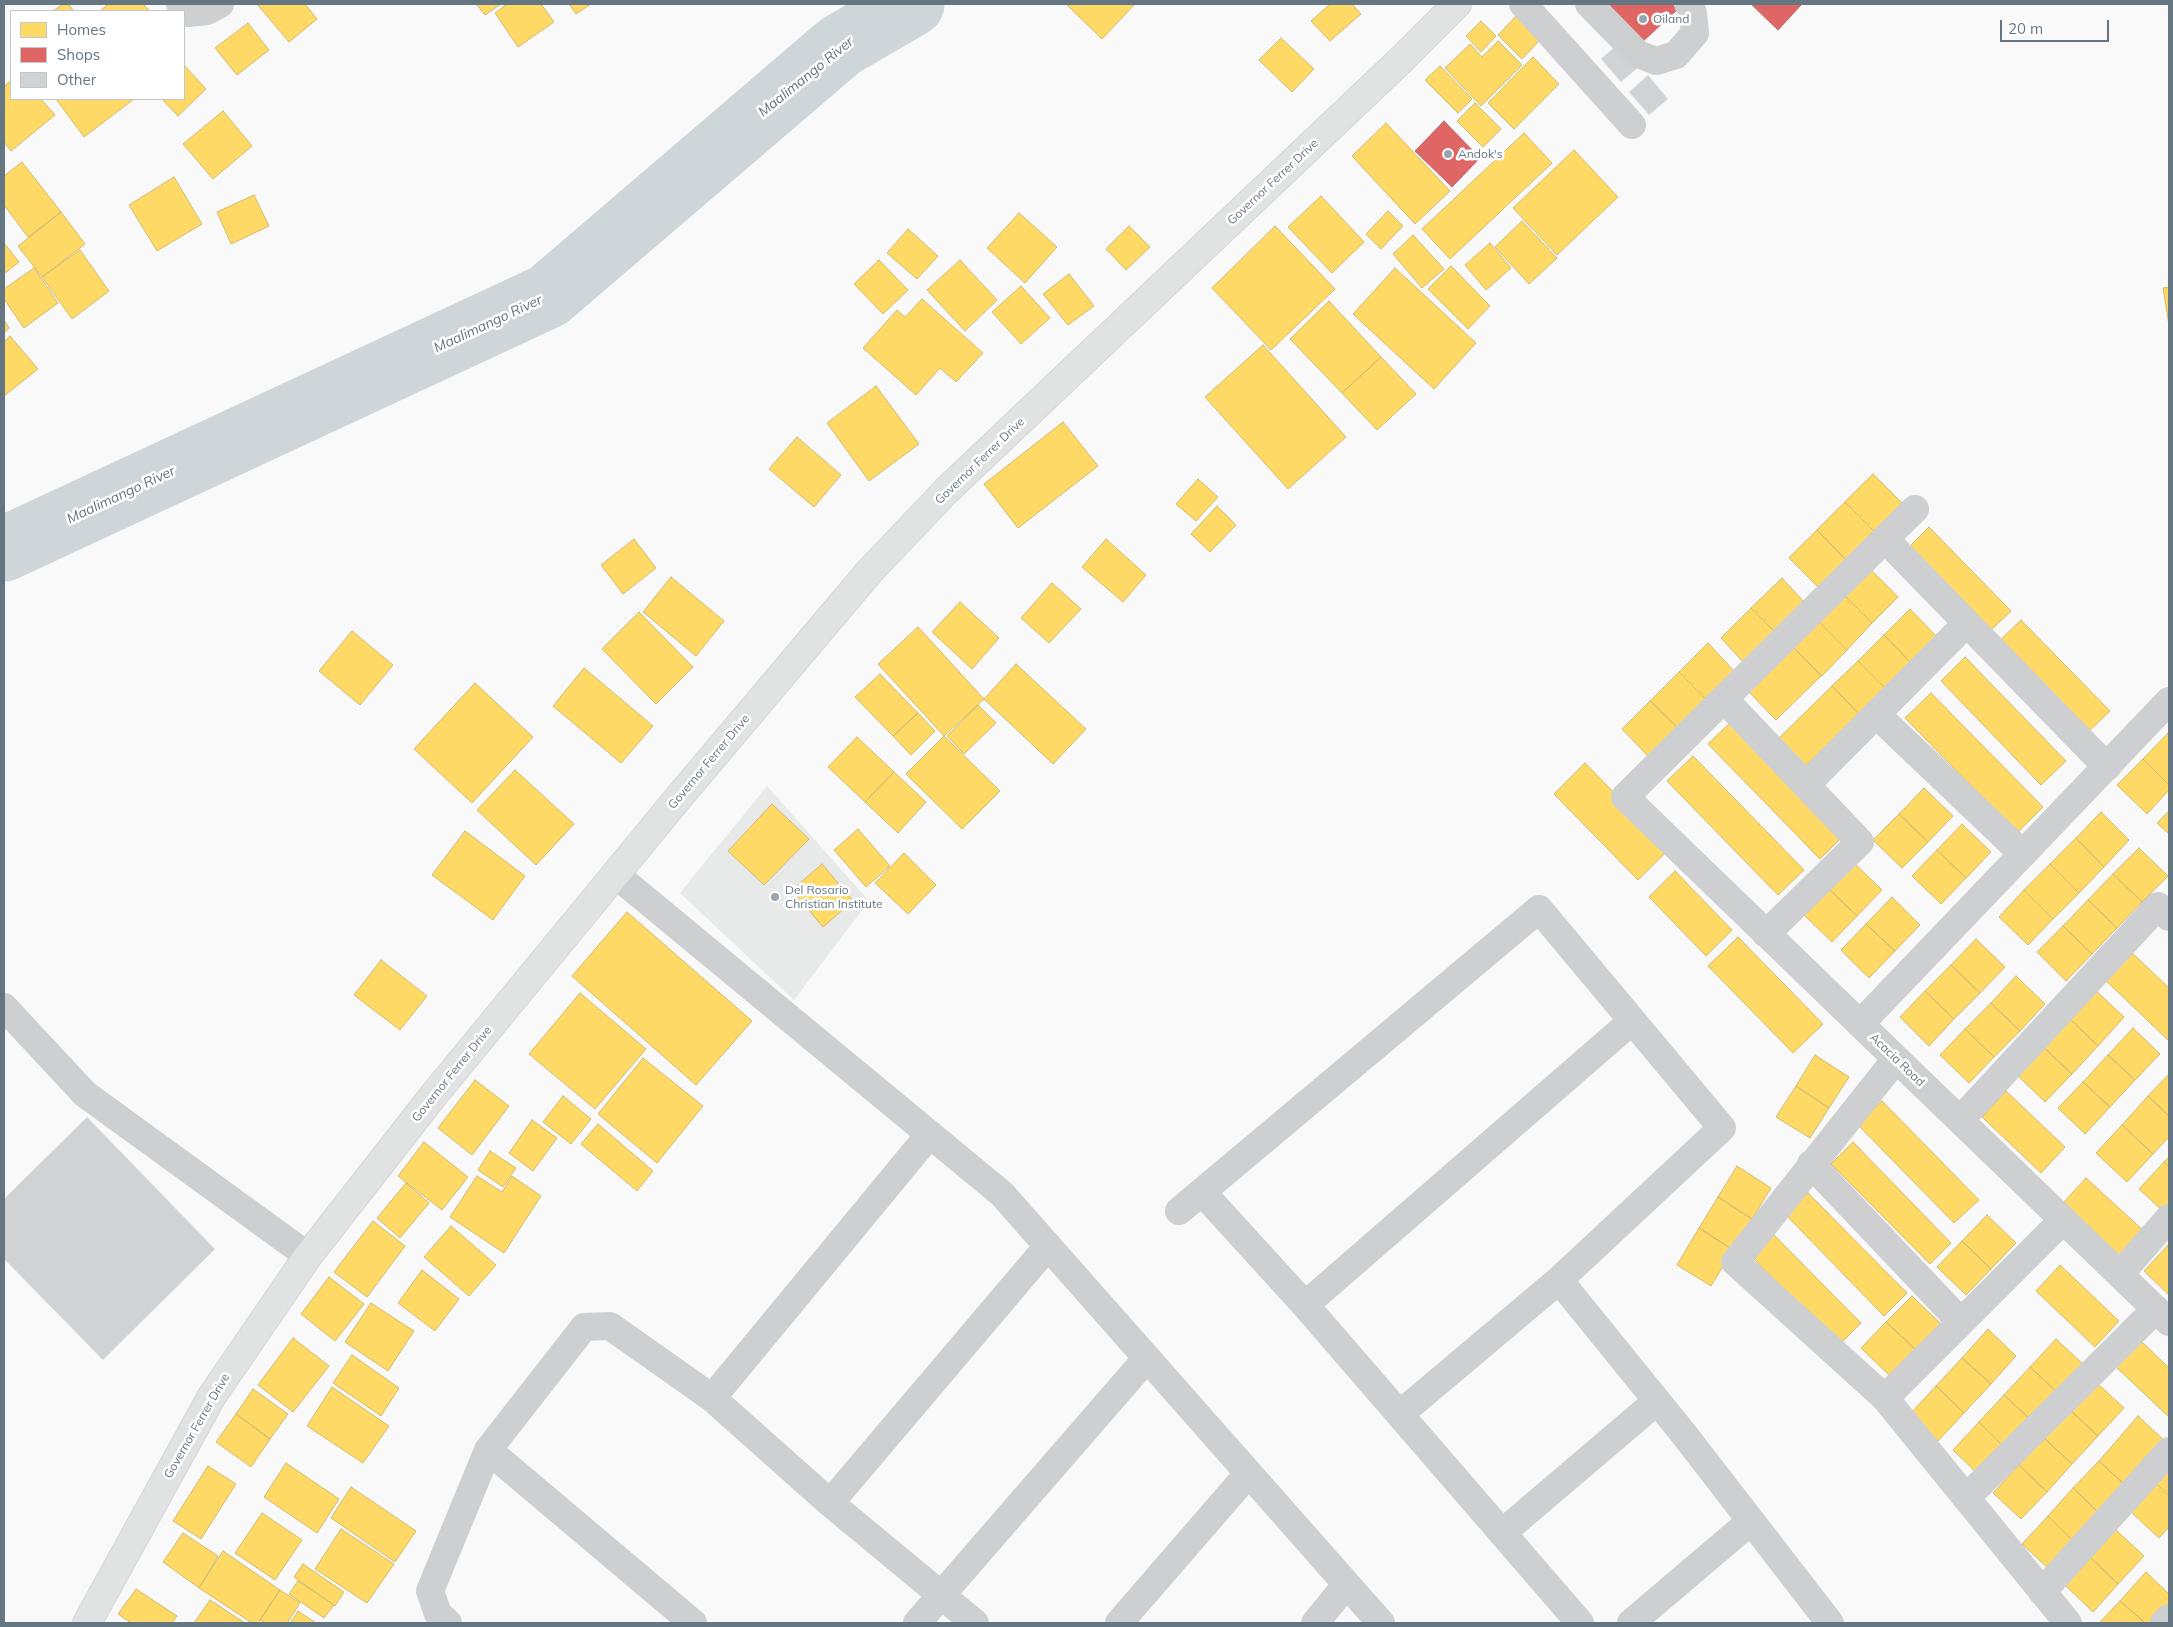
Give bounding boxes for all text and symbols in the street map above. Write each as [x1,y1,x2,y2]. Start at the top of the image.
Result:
legend [10,10,185,100]
scale bar [2003,10,2112,42]
place label: Oiland [1653,12,1689,26]
marker: Oiland [1637,13,1649,25]
text: 20 m [2008,19,2043,38]
text: Homes [57,20,106,39]
water label: Maalimango River [755,33,857,121]
text: Shops [57,45,100,64]
text: Other [57,70,96,89]
street label: Governor Ferrer Drive [1225,136,1321,228]
place label: Andok's [1458,147,1503,161]
marker: Andok's [1442,148,1454,160]
water label: Maalimango River [431,292,545,356]
street label: Governor Ferrer Drive [932,415,1028,507]
water label: Maalimango River [64,463,178,527]
street label: Governor Ferrer Drive [665,712,753,812]
place label: Del Rosario Christian Institute [785,883,883,911]
marker: Del Rosario Christian Institute [769,891,781,903]
street label: Governor Ferrer Drive [409,1023,495,1125]
street label: Acacia Road [1867,1030,1927,1090]
street label: Governor Ferrer Drive [161,1371,233,1481]

